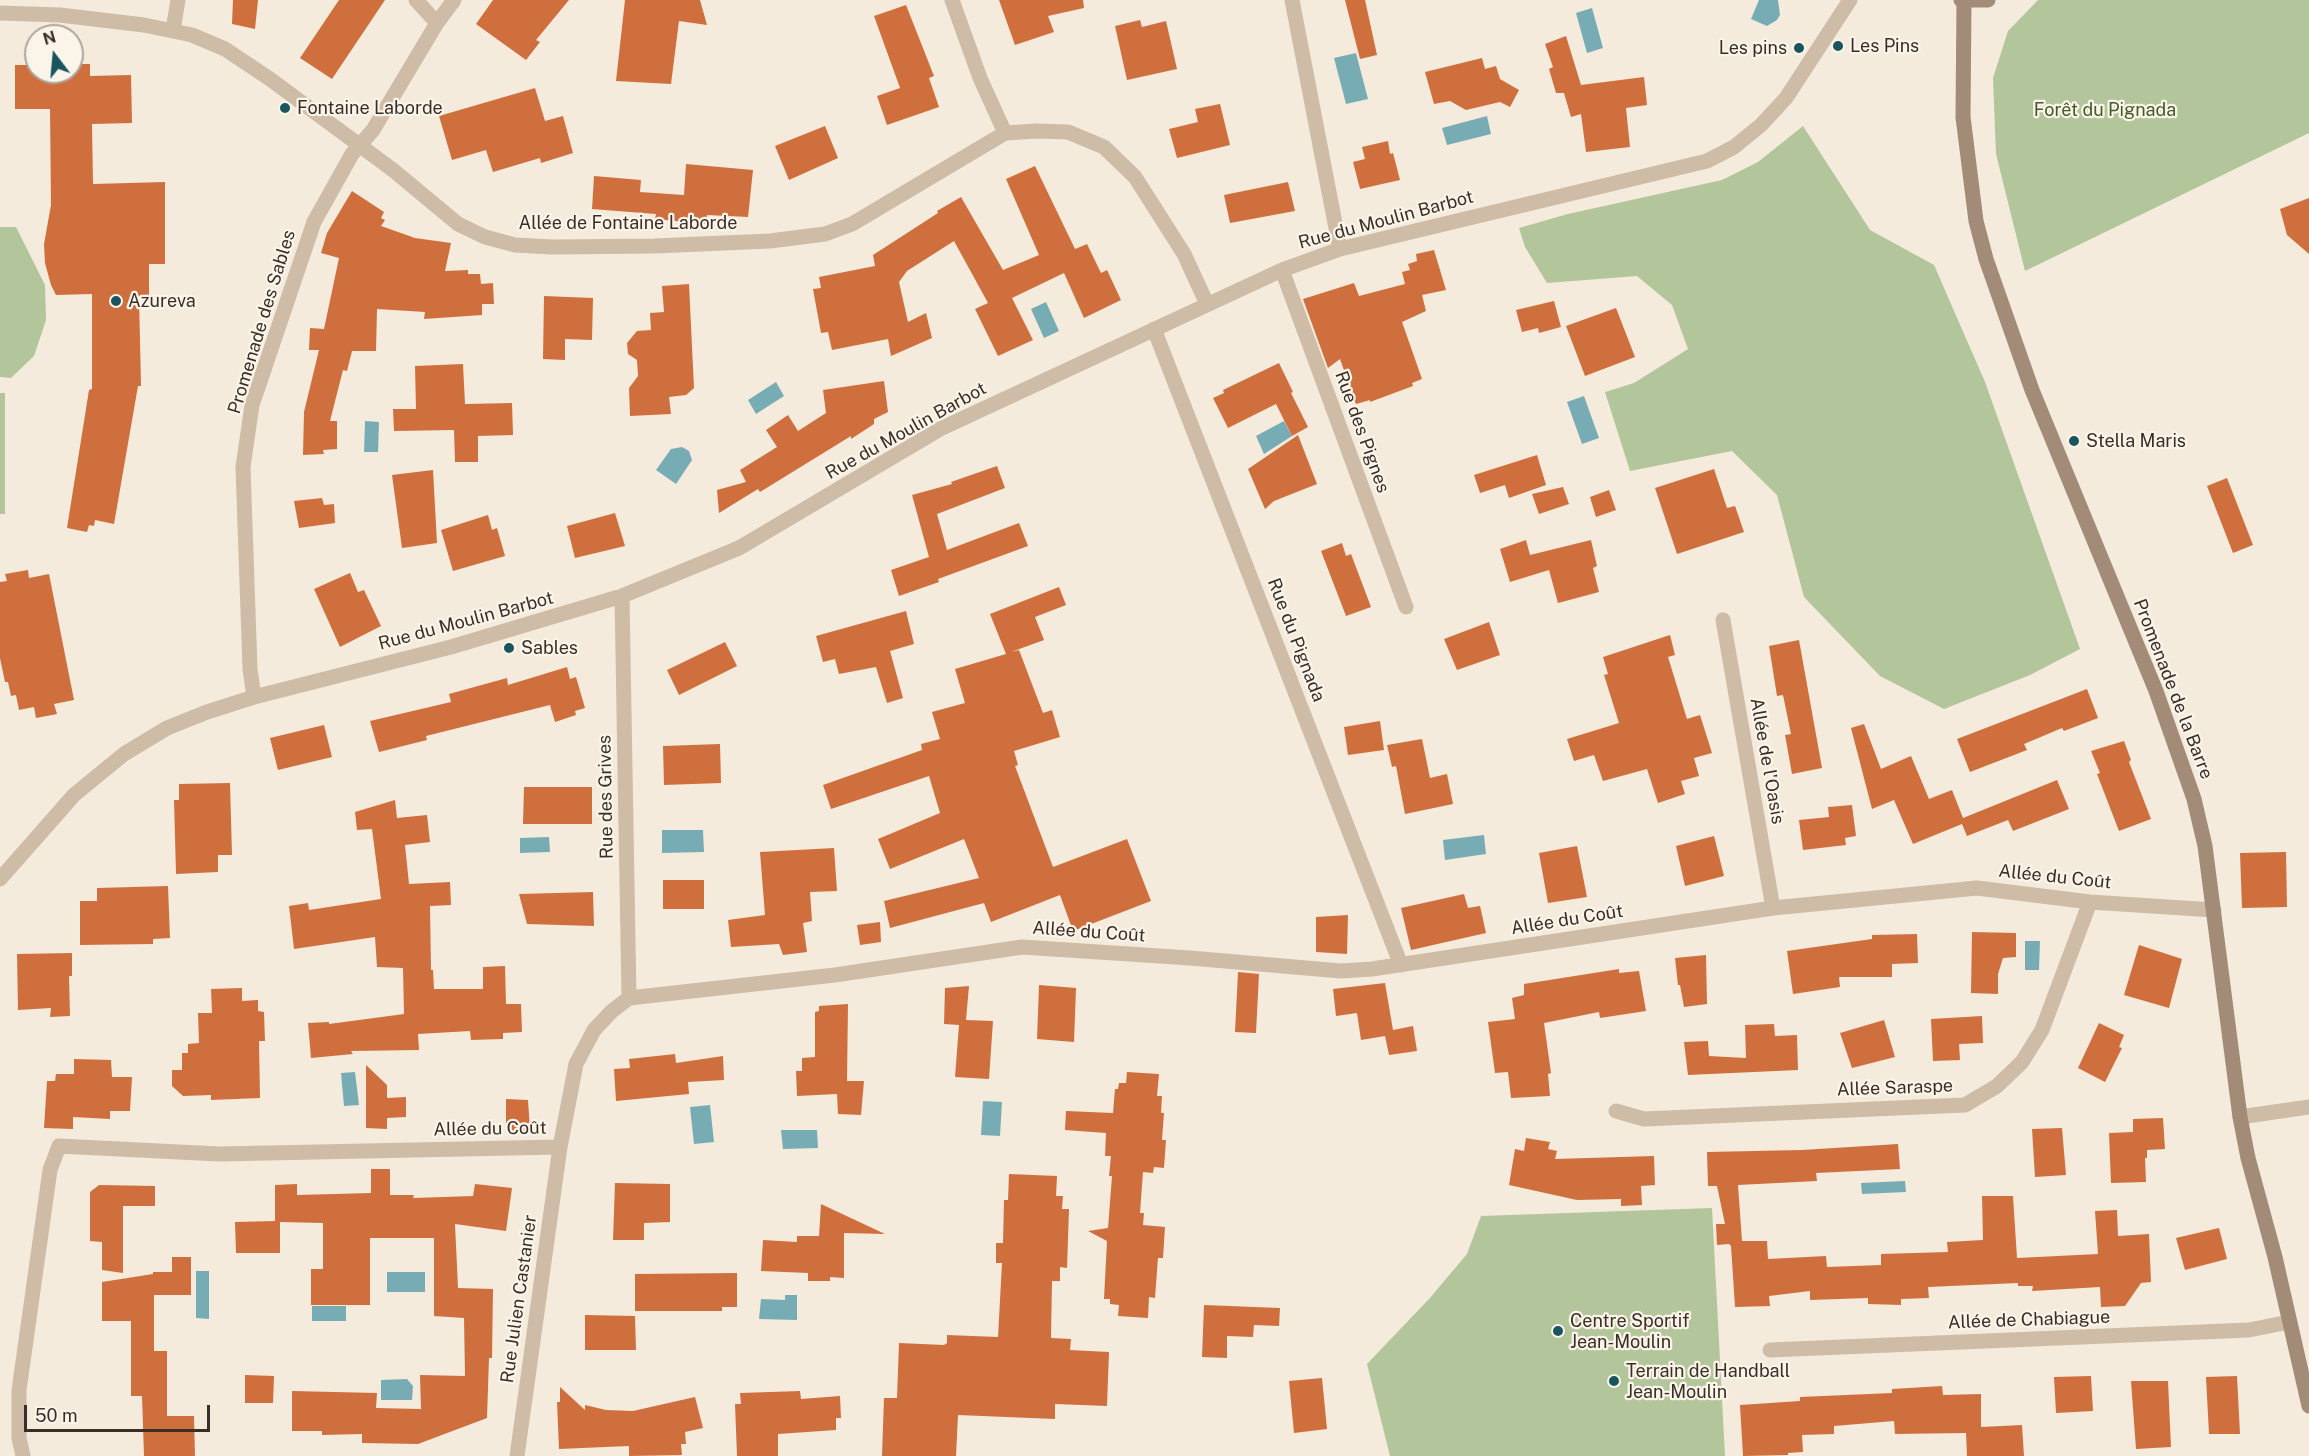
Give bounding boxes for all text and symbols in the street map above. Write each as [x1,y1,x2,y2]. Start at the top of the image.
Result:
north arrow [24,24,84,84]
text: N [41,27,58,49]
place label: Les Pins [1850,35,1919,57]
place label: Les pins [1719,37,1787,59]
marker: Les Pins [1831,39,1845,53]
marker: Les pins [1792,41,1806,55]
place label: Fontaine Laborde [297,97,443,119]
park label: Forêt du Pignada [2034,99,2176,121]
marker: Fontaine Laborde [278,101,292,115]
street label: Rue du Moulin Barbot [1296,186,1476,254]
street label: Allée de Fontaine Laborde [519,212,737,234]
street label: Promenade des Sables [224,227,300,417]
place label: Azureva [128,290,196,312]
marker: Azureva [109,294,123,308]
street label: Rue des Pignes [1330,368,1394,496]
street label: Rue du Moulin Barbot [822,378,990,484]
place label: Stella Maris [2086,430,2186,452]
marker: Stella Maris [2067,434,2081,448]
street label: Rue du Pignada [1262,575,1330,705]
street label: Rue du Moulin Barbot [376,587,556,655]
street label: Promenade de la Barre [2129,596,2217,782]
place label: Sables [521,637,578,659]
marker: Sables [502,641,516,655]
street label: Allée de l'Oasis [1745,696,1789,826]
street label: Rue des Grives [594,735,618,859]
street label: Allée du Coût [1998,860,2112,894]
street label: Allée du Coût [1509,900,1625,940]
street label: Allée du Coût [1032,917,1146,947]
street label: Allée Saraspe [1837,1075,1953,1101]
street label: Allée du Coût [433,1117,547,1141]
street label: Rue Julien Castanier [497,1214,541,1384]
street label: Allée de Chabiague [1947,1306,2111,1334]
place label: Centre Sportif Jean-Moulin [1570,1310,1689,1352]
marker: Centre Sportif Jean-Moulin [1551,1324,1565,1338]
place label: Terrain de Handball Jean-Moulin [1626,1360,1790,1402]
marker: Terrain de Handball Jean-Moulin [1607,1374,1621,1388]
scale bar [27,1393,213,1431]
text: 50 m [35,1405,78,1426]

